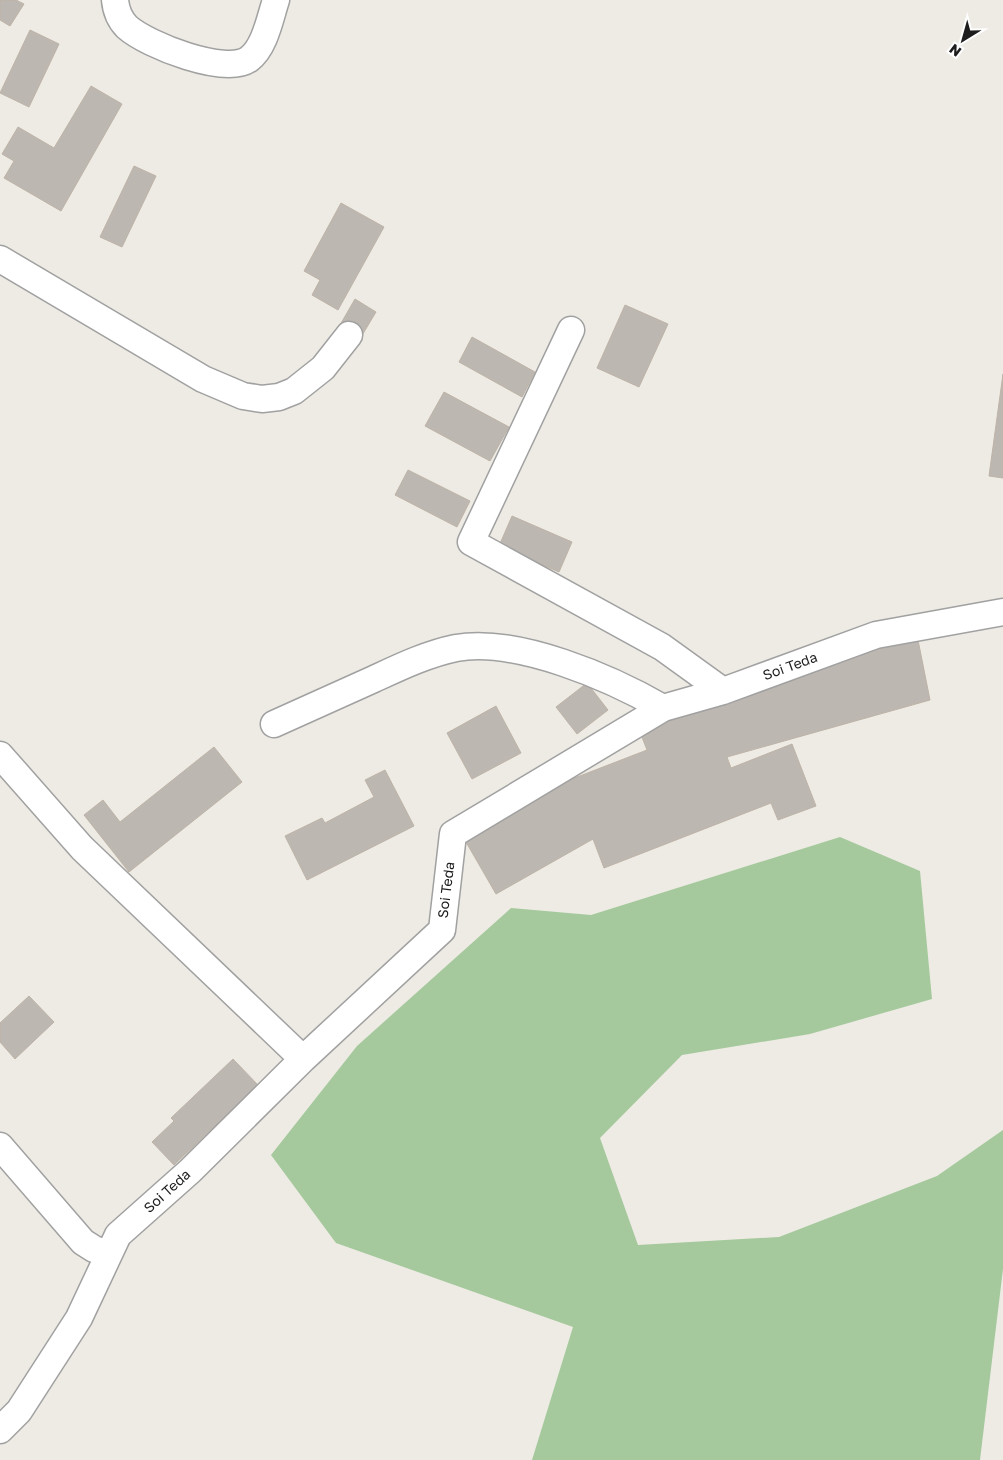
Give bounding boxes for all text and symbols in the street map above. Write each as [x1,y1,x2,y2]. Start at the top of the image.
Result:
north arrow [938,15,988,65]
text: N [946,41,964,61]
street label: Soi Teda [760,648,819,683]
street label: Soi Teda [434,861,457,919]
street label: Soi Teda [140,1165,193,1216]

